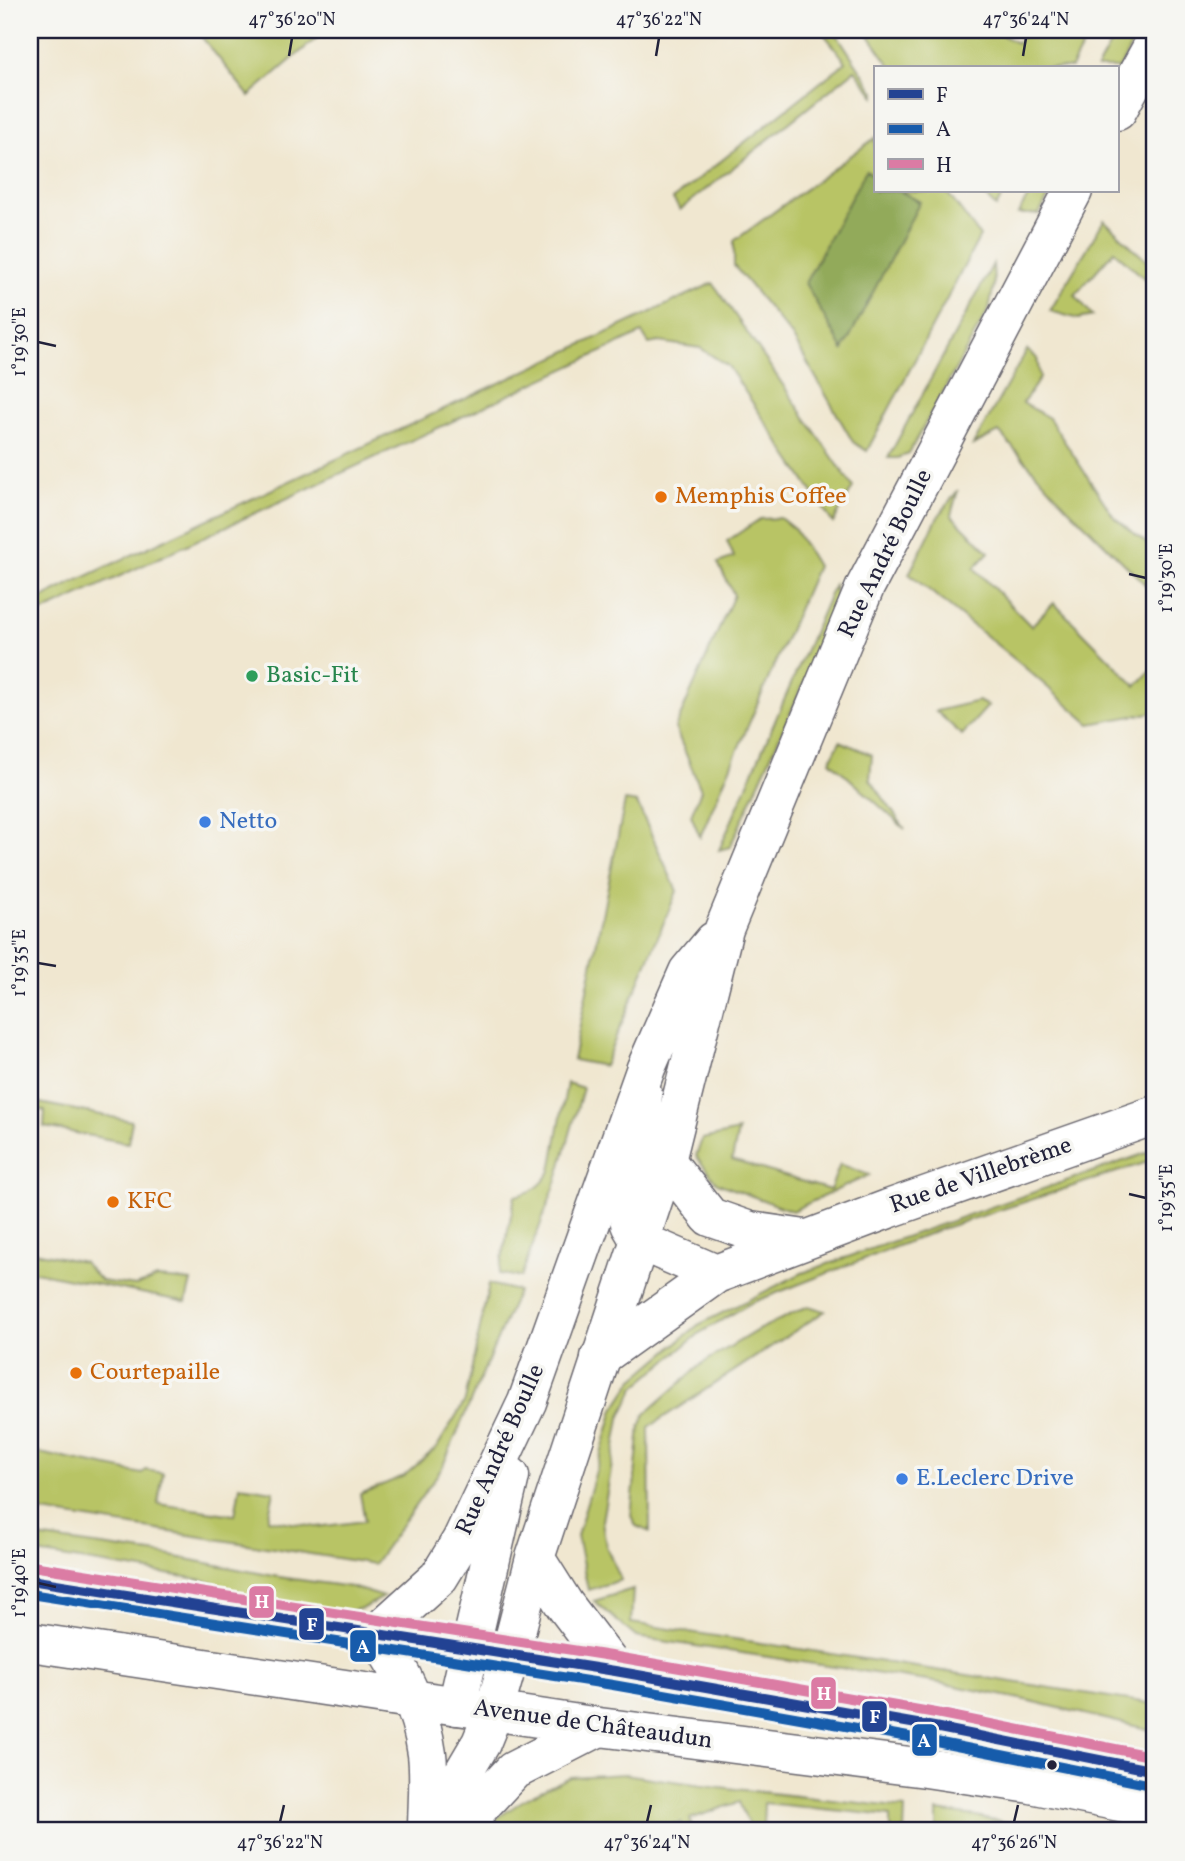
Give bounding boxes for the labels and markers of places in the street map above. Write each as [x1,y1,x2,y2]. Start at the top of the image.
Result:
place label: Memphis Coffee [675,480,847,514]
marker: Memphis Coffee [653,489,669,505]
place label: Basic-Fit [266,659,359,693]
marker: Basic-Fit [244,668,260,684]
place label: Netto [219,805,277,839]
marker: Netto [197,814,213,830]
place label: KFC [127,1185,172,1219]
marker: KFC [105,1194,121,1210]
place label: Courtepaille [90,1356,220,1390]
marker: Courtepaille [68,1365,84,1381]
place label: E.Leclerc Drive [916,1462,1074,1496]
marker: E.Leclerc Drive [894,1471,910,1487]
unlabelled marker [1045,1758,1059,1772]

